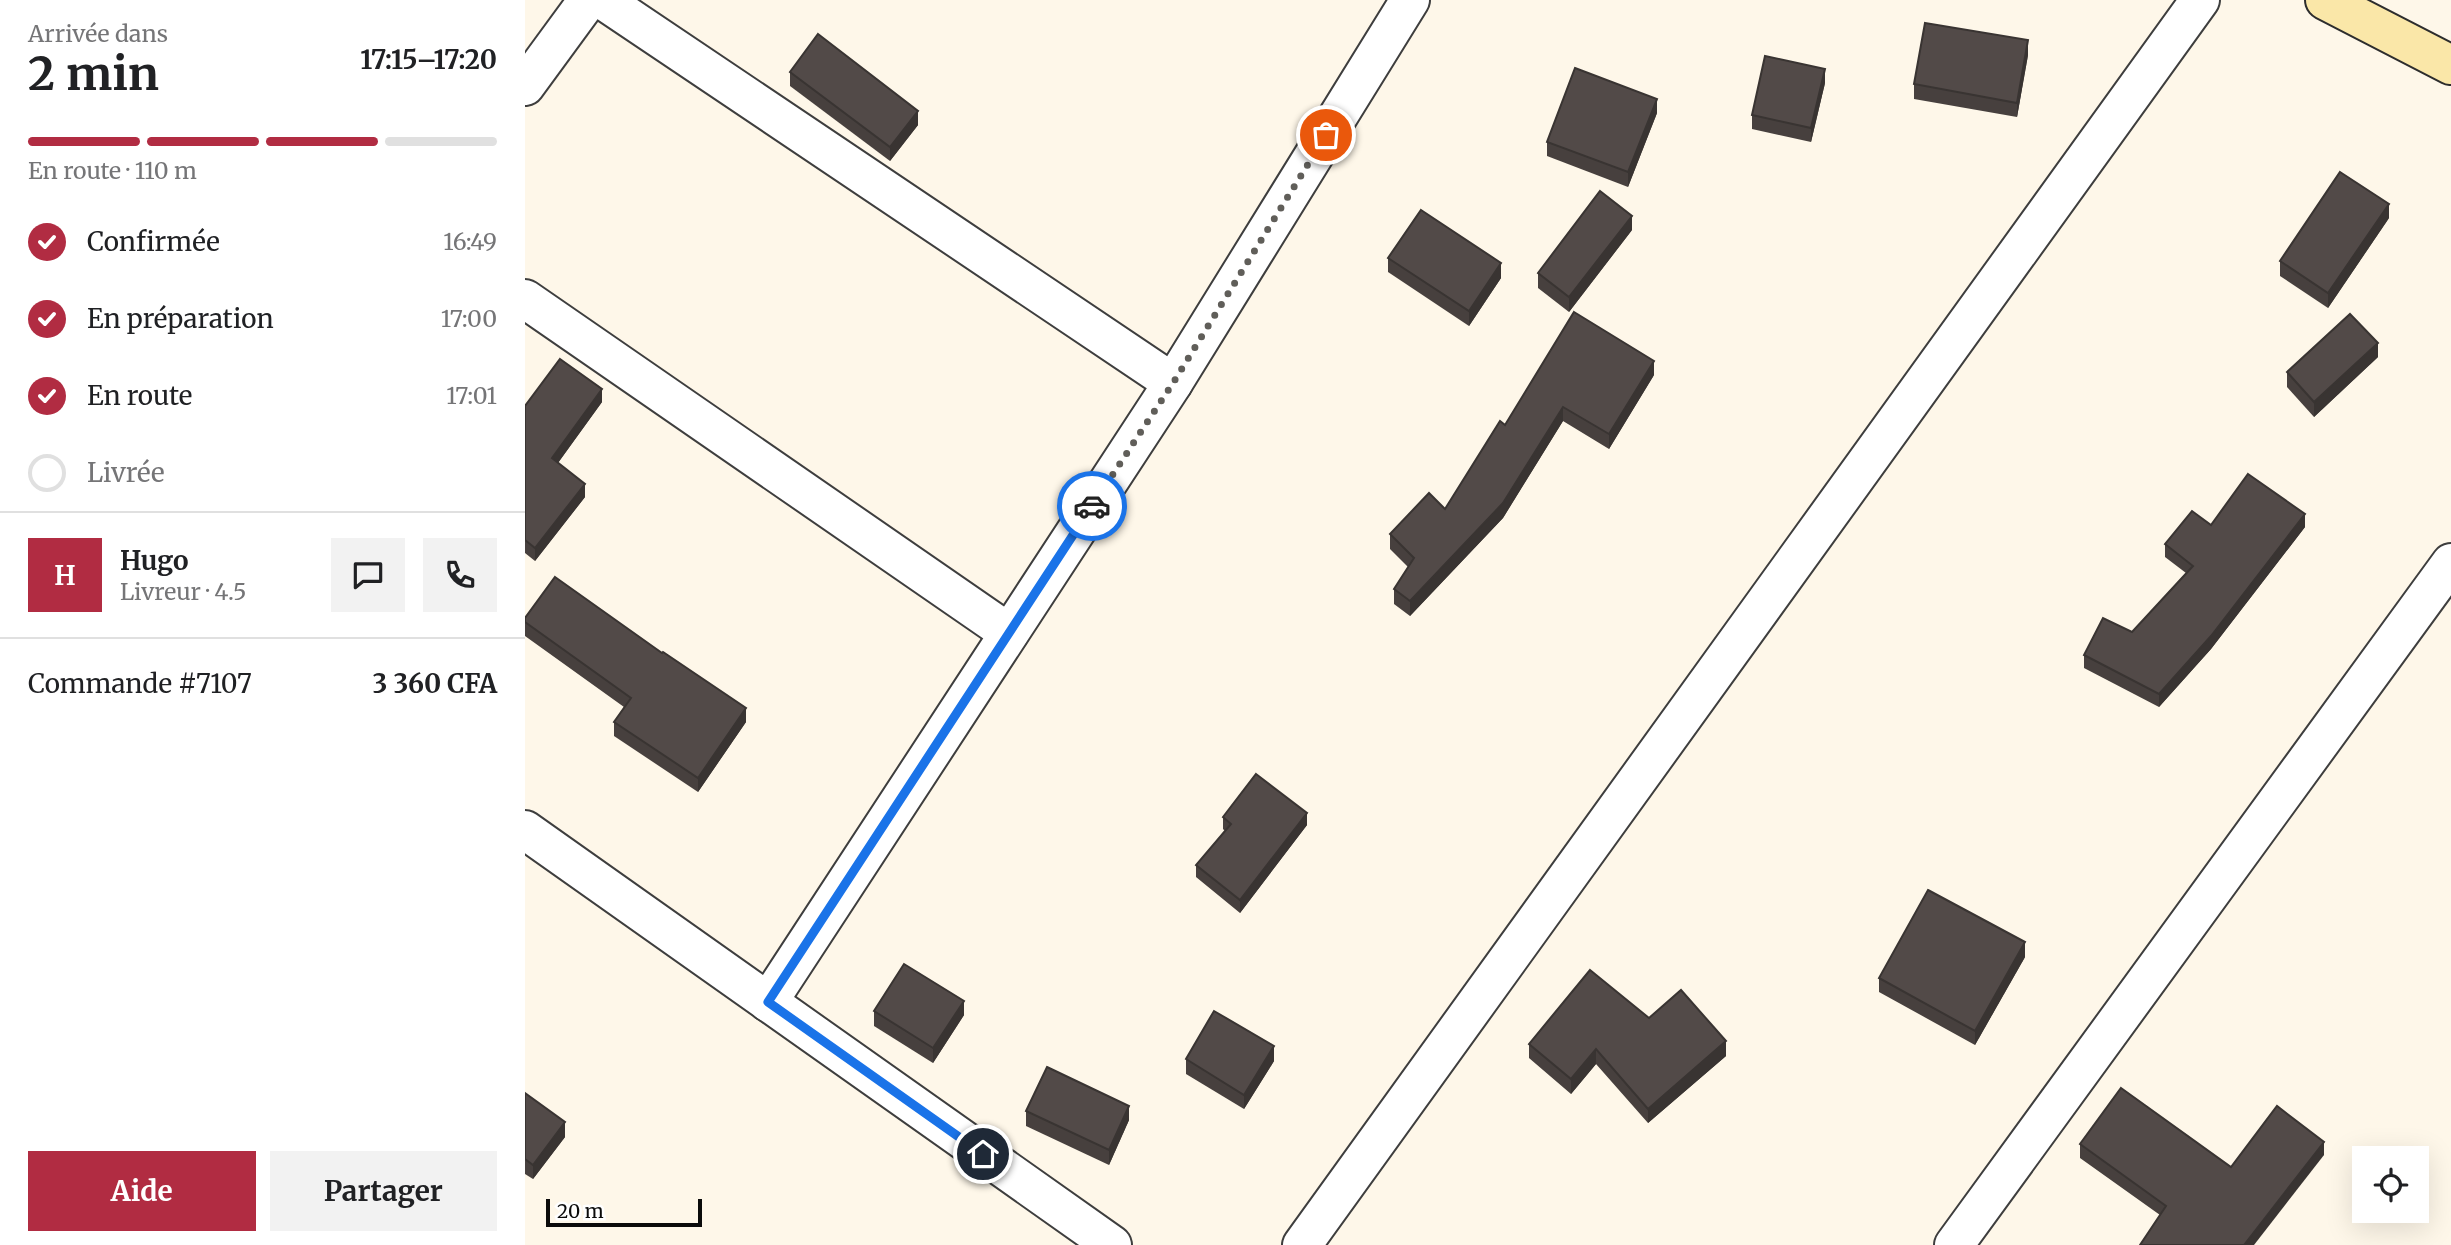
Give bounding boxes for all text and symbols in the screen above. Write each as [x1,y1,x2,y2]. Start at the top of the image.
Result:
text: Arrivée dans [28,19,168,48]
text: 17:15–17:20 [360,43,497,76]
text: 2 min [28,45,159,103]
pin [1296,105,1356,165]
icon: bag [1307,116,1345,154]
text: En route · 110 m [28,156,197,185]
icon: check [28,223,66,261]
text: Confirmée [87,225,220,258]
text: 16:49 [443,227,497,256]
icon: check [28,300,66,338]
text: En préparation [87,302,274,335]
text: 17:00 [441,304,497,333]
icon: check [28,377,66,415]
text: En route [87,379,192,412]
text: 17:01 [446,381,497,410]
text: Livrée [87,456,165,489]
courier [1057,471,1127,541]
icon: car [1073,487,1111,525]
button: chat [331,538,405,612]
button: phone [423,538,497,612]
text: Hugo [120,544,189,577]
text: H [54,559,76,592]
text: Livreur · 4.5 [120,577,247,606]
text: Commande #7107 [28,667,252,700]
text: 3 360 CFA [372,667,497,700]
pin [953,1124,1013,1184]
icon: home [964,1135,1002,1173]
map controls [2352,1146,2429,1223]
button: locate [2352,1146,2429,1223]
button: Aide [28,1151,256,1231]
button: Partager [270,1151,497,1231]
scale bar [546,1196,702,1228]
text: 20 m [557,1199,604,1223]

